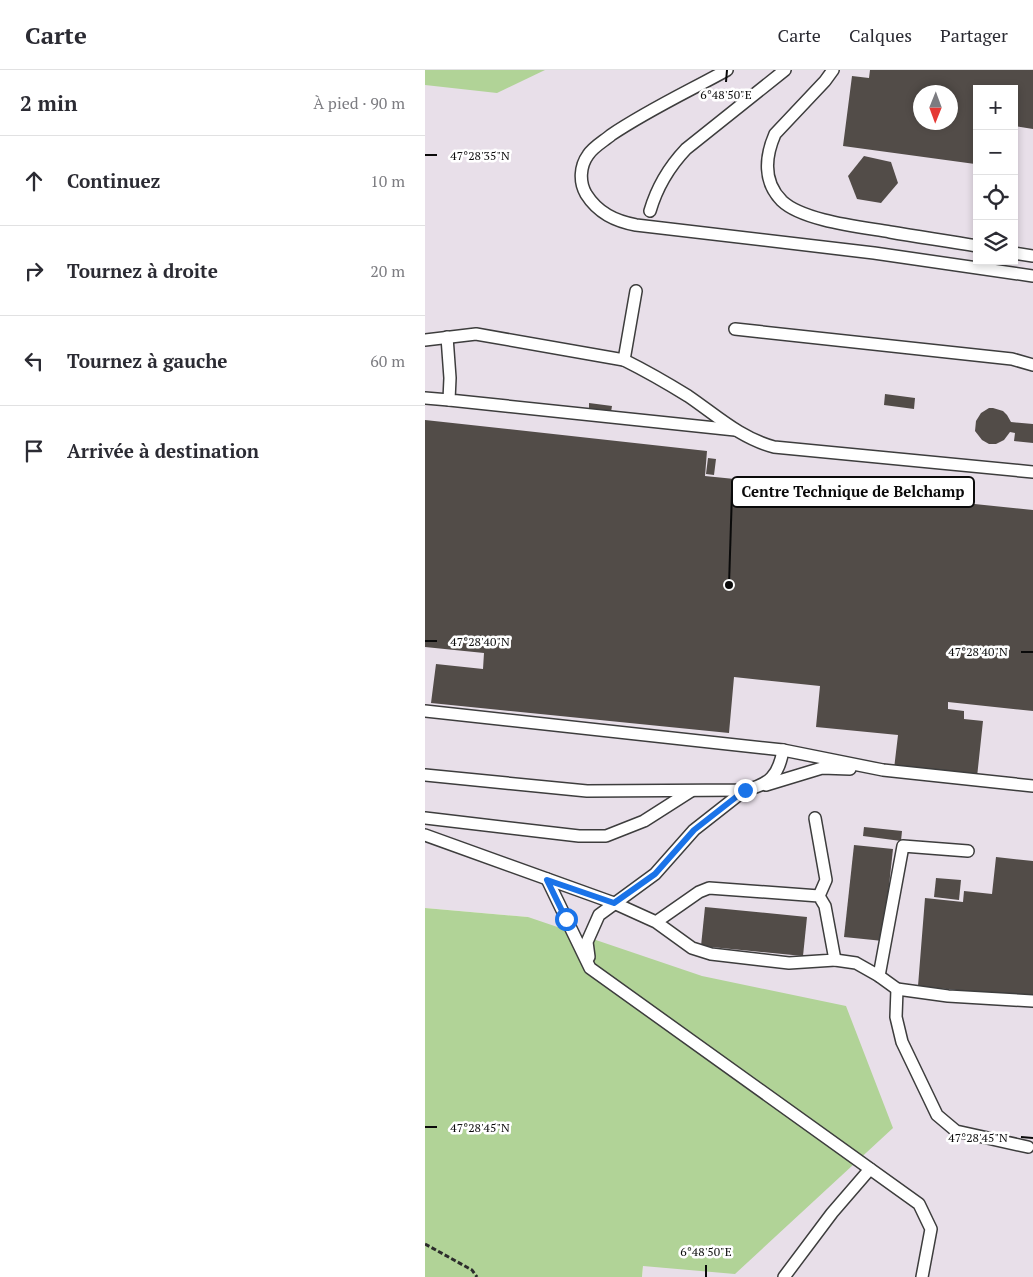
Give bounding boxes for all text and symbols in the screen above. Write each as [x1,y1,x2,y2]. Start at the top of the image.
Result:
text: Carte [25,19,87,51]
text: Carte [778,23,821,47]
text: Calques [849,23,912,47]
text: Partager [940,23,1008,47]
north arrow [913,85,958,130]
map controls [973,85,1018,265]
button: + [973,85,1018,130]
text: 6°48'50"E [700,87,752,102]
text: 2 min [20,89,77,117]
text: À pied · 90 m [313,92,405,114]
button: − [973,130,1018,175]
text: 47°28'35"N [450,148,510,163]
icon: ahead [20,167,48,195]
text: Continuez [67,168,160,193]
text: 10 m [370,170,405,192]
button: locate [973,175,1018,220]
button: layers [973,220,1018,265]
icon: right [20,257,48,285]
text: Tournez à droite [67,258,218,283]
text: 20 m [370,260,405,282]
icon: left [20,347,48,375]
text: Tournez à gauche [67,348,228,373]
text: 60 m [370,350,405,372]
icon: arrive [20,437,48,465]
text: Arrivée à destination [67,438,259,463]
callout: Centre Technique de Belchamp [732,477,974,507]
text: Centre Technique de Belchamp [742,481,964,501]
text: 47°28'40"N [450,634,510,649]
text: 47°28'40"N [948,644,1008,659]
route end [734,779,757,802]
route start [555,908,578,931]
text: 47°28'45"N [450,1120,510,1135]
text: 47°28'45"N [948,1130,1008,1145]
text: 6°48'50"E [680,1244,732,1259]

